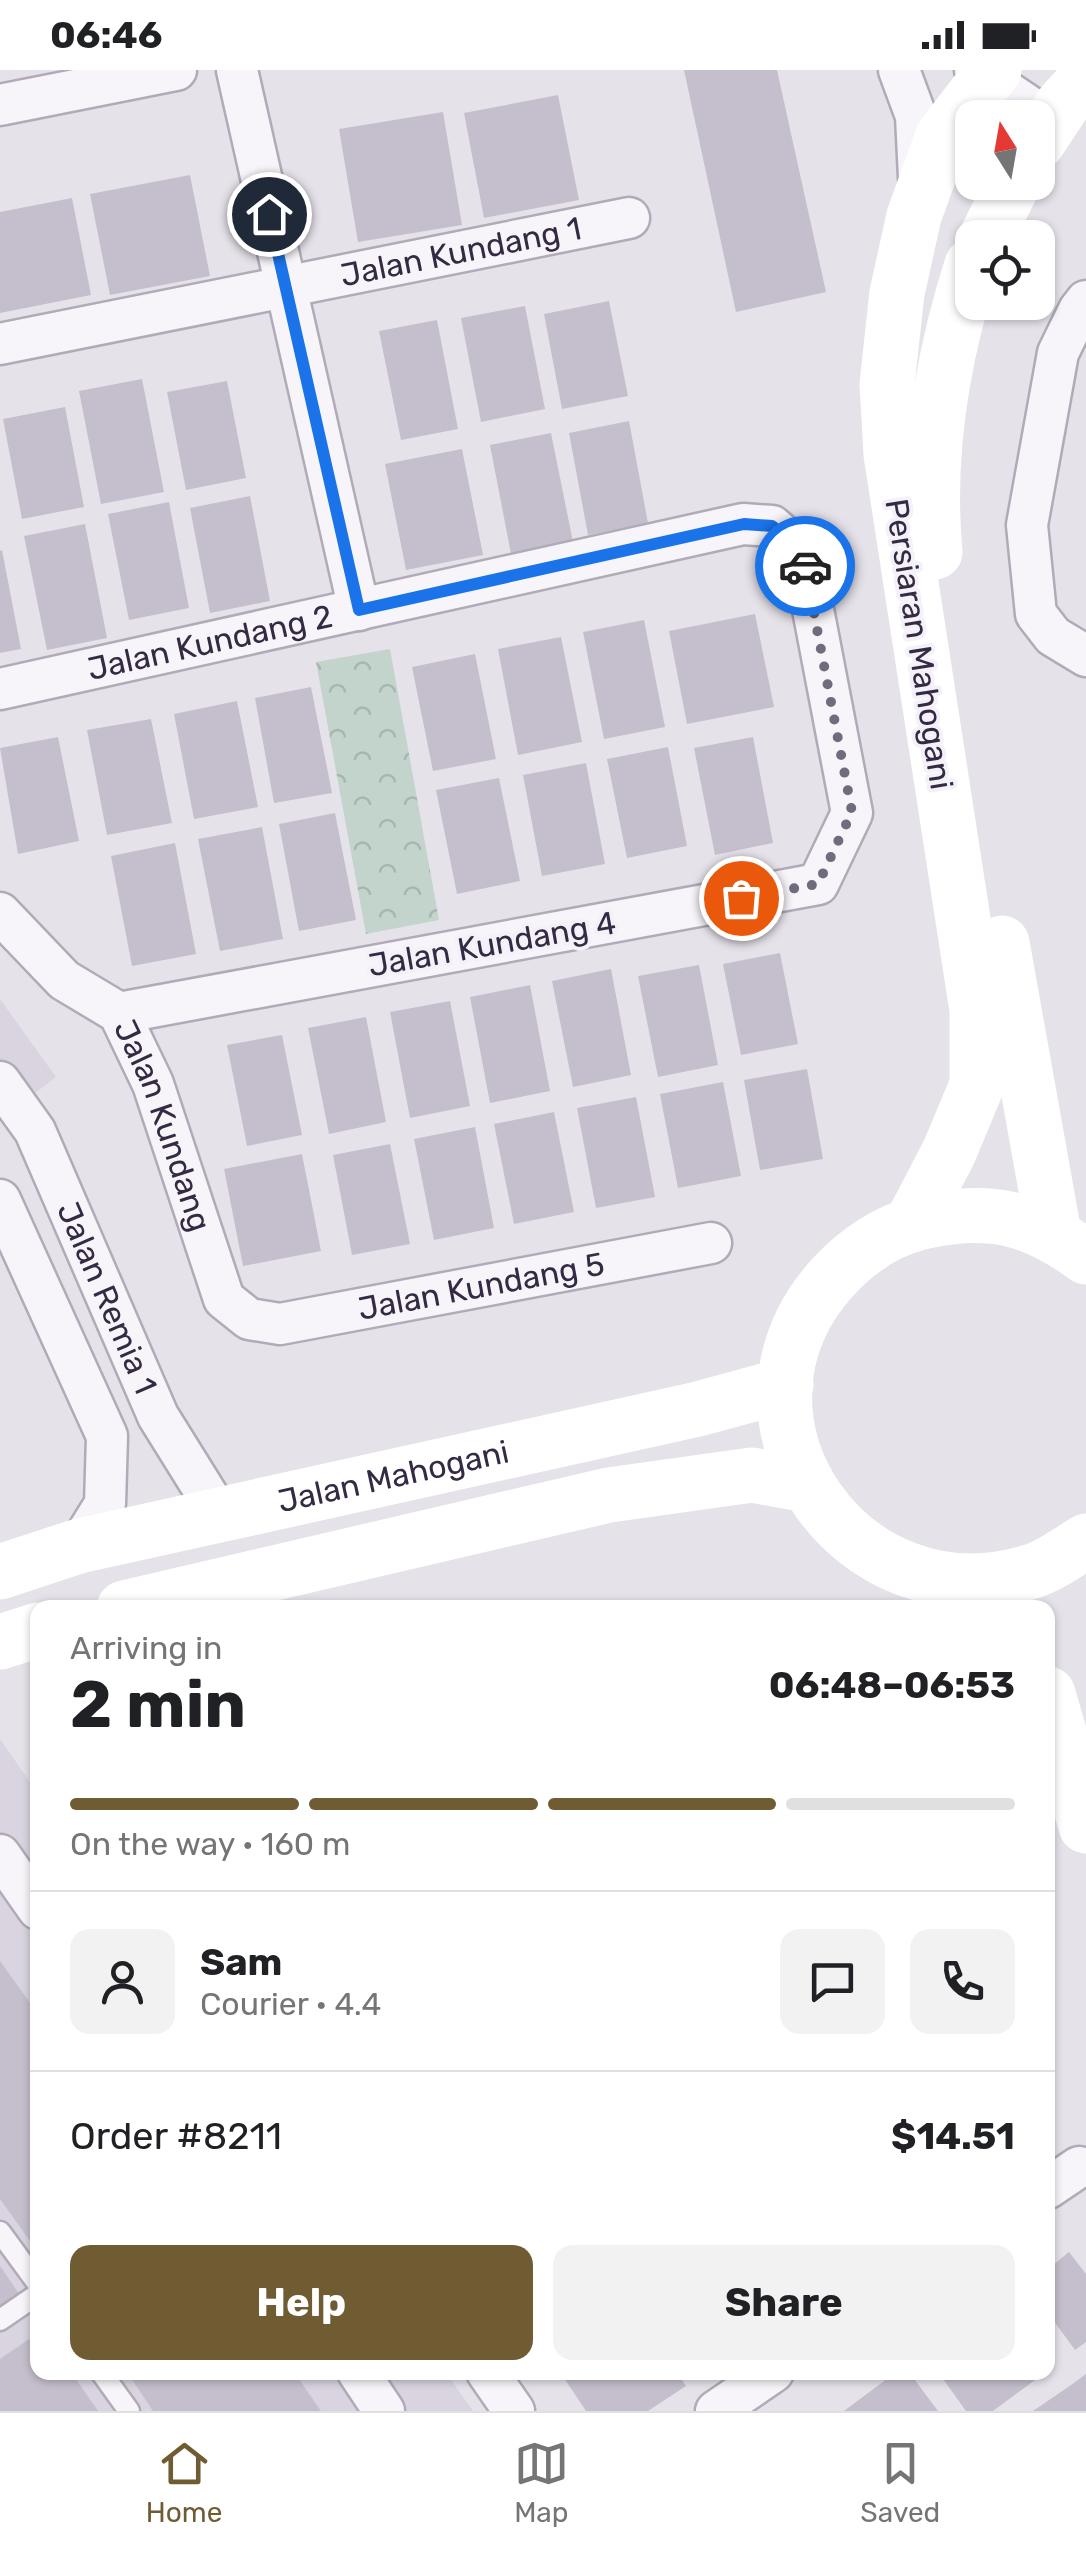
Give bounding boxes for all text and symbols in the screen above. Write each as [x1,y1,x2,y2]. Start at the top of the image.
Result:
text: 06:46 [50,12,162,58]
north arrow [955,100,1055,200]
map controls [955,100,1055,320]
pin [227,172,312,257]
icon: home [242,187,297,242]
street label: Jalan Kundang 1 [337,209,584,294]
button: locate [955,220,1055,320]
street label: Persiaran Mahogani [877,496,961,792]
courier [755,516,855,616]
icon: car [778,539,833,594]
street label: Jalan Kundang 2 [84,597,336,688]
pin [699,856,784,941]
icon: bag [714,871,769,926]
street label: Jalan Kundang 4 [365,904,619,984]
street label: Jalan Kundang [106,1014,219,1236]
street label: Jalan Remia 1 [49,1196,165,1399]
street label: Jalan Kundang 5 [355,1244,607,1328]
street label: Jalan Mahogani [274,1432,512,1520]
text: Arriving in [70,1629,222,1667]
text: 06:48–06:53 [769,1662,1015,1708]
text: 2 min [70,1666,246,1743]
text: On the way · 160 m [70,1825,350,1863]
button: person [70,1929,175,2034]
button: chat [780,1929,885,2034]
button: phone [910,1929,1015,2034]
text: Sam [200,1939,282,1985]
text: Courier · 4.4 [200,1985,381,2023]
text: Order #8211 [70,2113,282,2159]
text: $14.51 [891,2113,1015,2159]
button: Help [70,2245,533,2360]
button: Share [553,2245,1015,2360]
tab: Home [146,2436,222,2529]
tab: Map [514,2436,569,2529]
tab: Saved [860,2436,940,2529]

